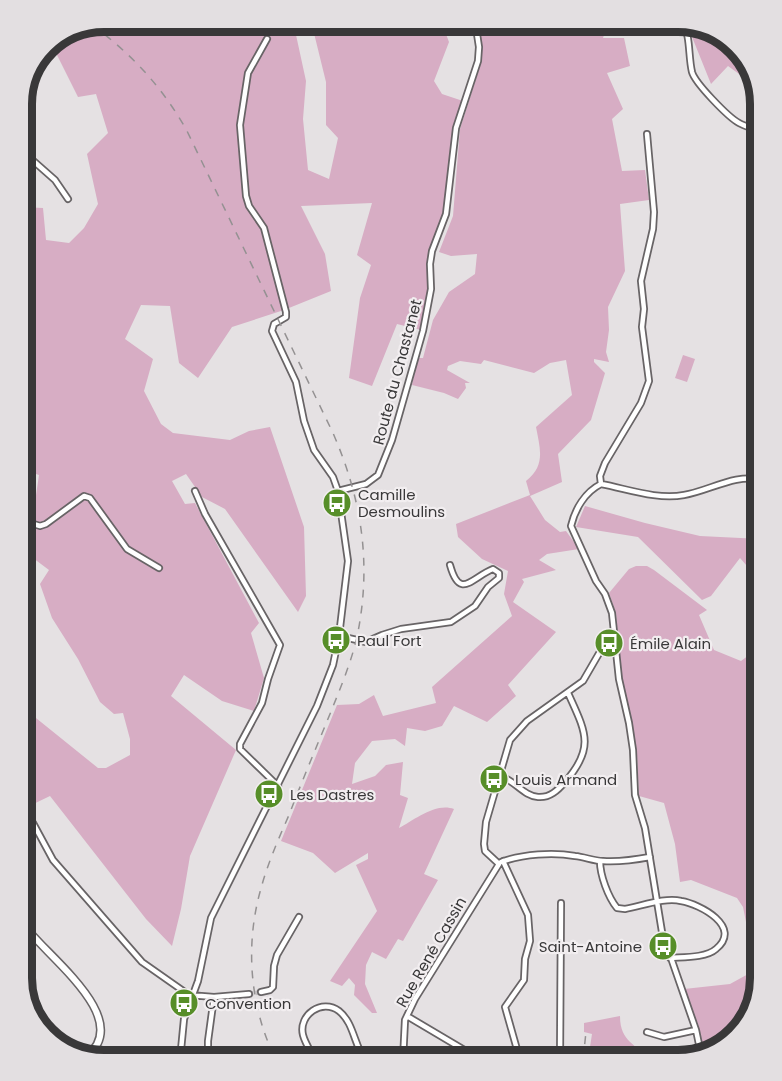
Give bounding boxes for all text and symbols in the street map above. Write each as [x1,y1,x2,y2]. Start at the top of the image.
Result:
street label: Route du Chastanet [367,297,427,447]
place label: Camille Desmoulins [358,484,445,522]
bus stop icon: Camille Desmoulins [321,487,353,519]
bus stop icon: Paul Fort [320,624,352,656]
bus stop icon: Émile Alain [593,627,625,659]
place label: Paul Fort [357,630,421,651]
place label: Émile Alain [630,633,711,654]
bus stop icon: Louis Armand [478,763,510,795]
place label: Louis Armand [515,769,617,790]
bus stop icon: Les Dastres [253,778,285,810]
place label: Les Dastres [290,784,375,805]
street label: Rue René Cassin [391,893,471,1011]
bus stop icon: Saint-Antoine [647,930,679,962]
place label: Saint-Antoine [539,936,642,957]
bus stop icon: Convention [168,987,200,1019]
place label: Convention [205,993,291,1014]

